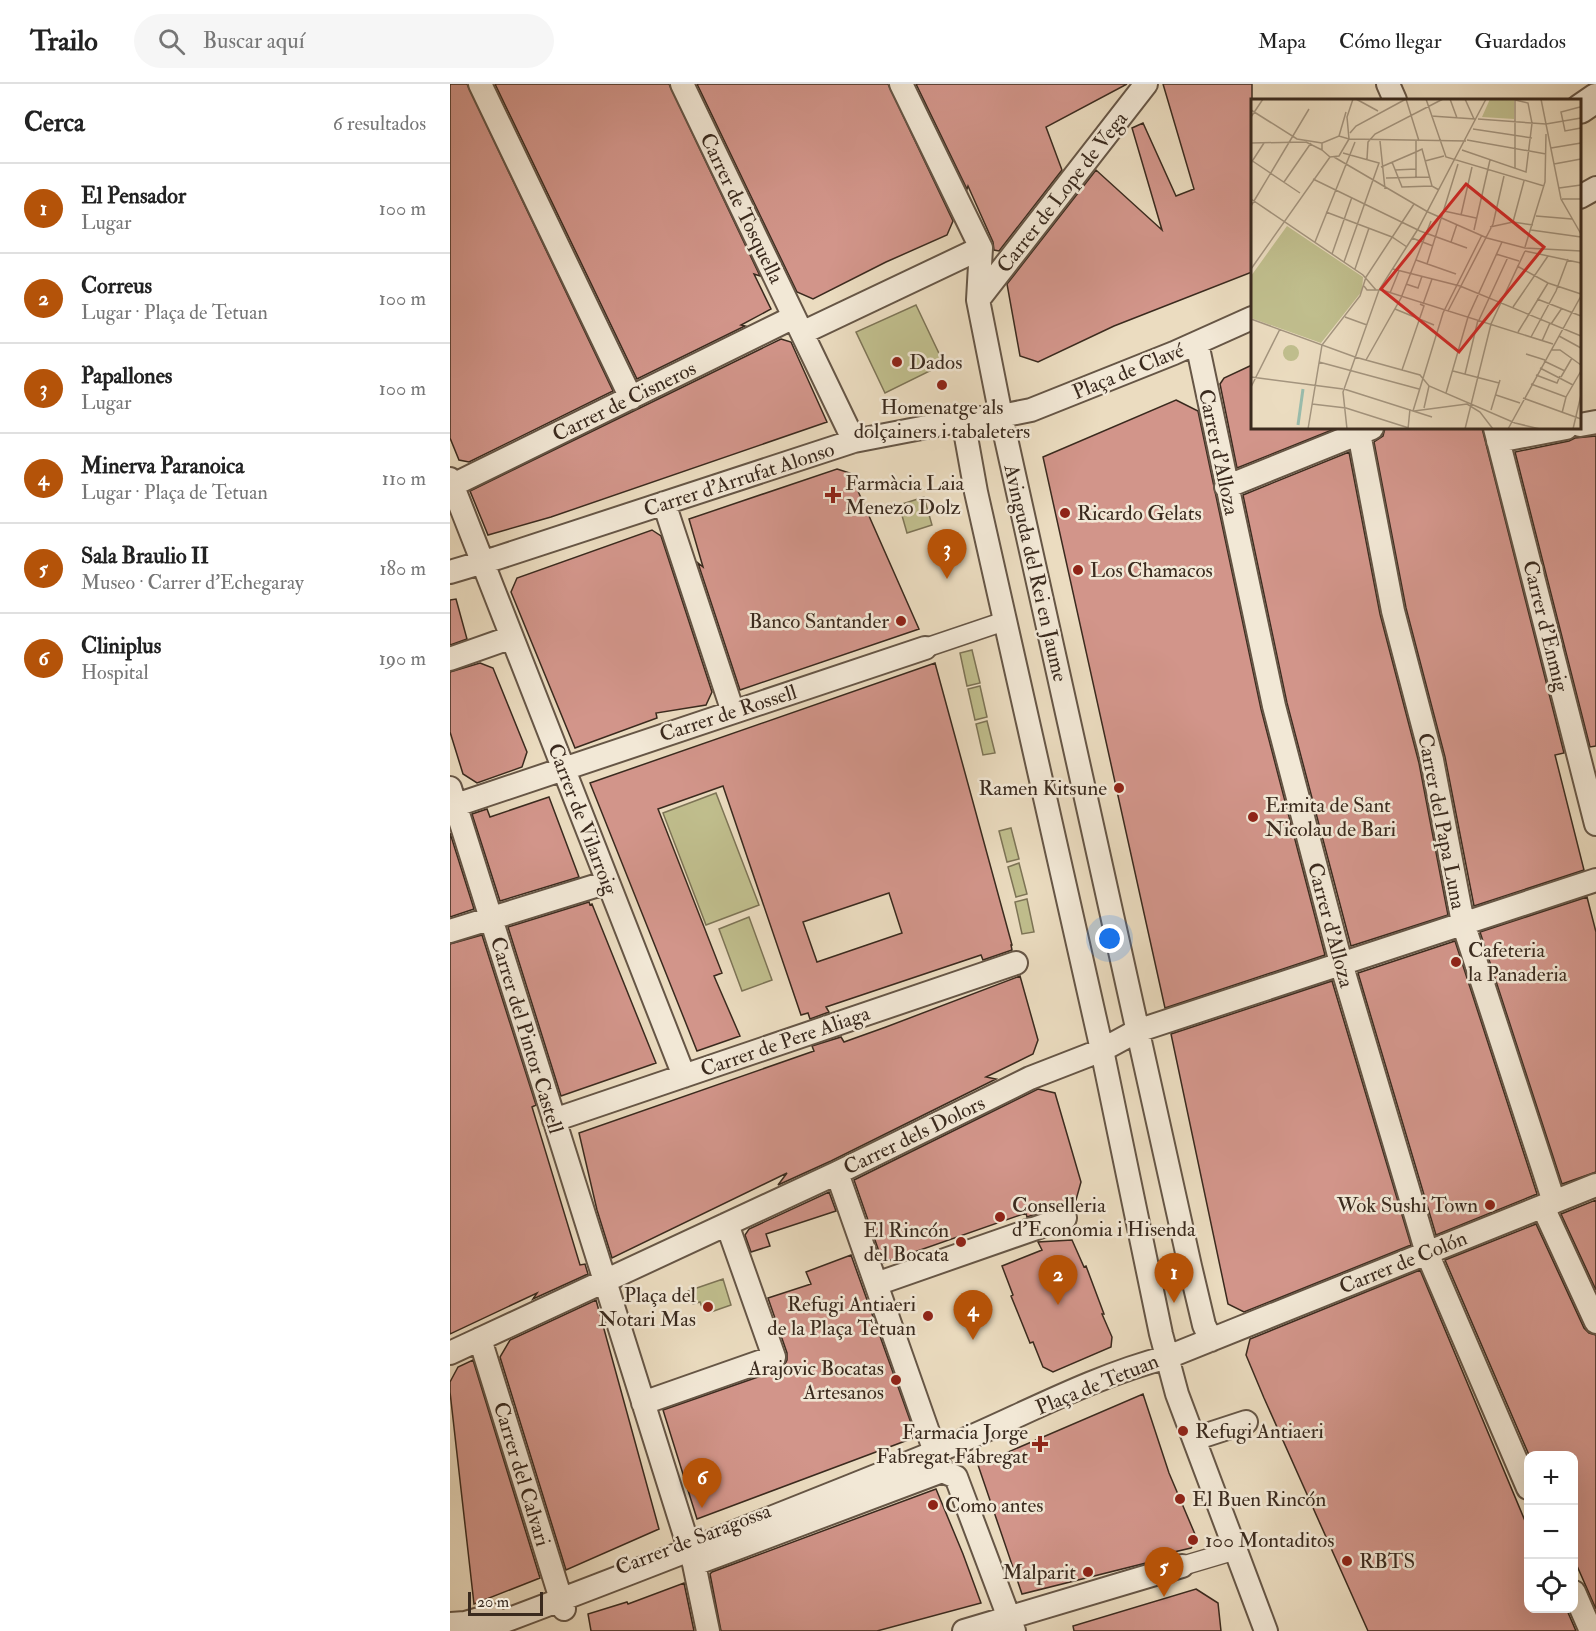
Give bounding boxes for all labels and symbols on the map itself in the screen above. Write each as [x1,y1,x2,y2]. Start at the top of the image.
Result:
inset map [1251,99,1581,429]
street label: Carrer de Lope de Vega [991,106,1134,279]
street label: Carrer de Tosquella [693,128,790,288]
street label: Plaça de Clavé [1068,337,1188,406]
place label: Dados [909,349,962,376]
street label: Carrer de Cisneros [548,355,701,448]
marker: Dados [890,355,904,369]
marker: Homenatge als dolçainers i tabaleters [935,378,949,392]
street label: Carrer d'Alloza [1192,387,1245,518]
place label: Homenatge als dolçainers i tabaleters [854,394,1030,445]
street label: Carrer d'Arrufat Alonso [640,436,838,523]
street label: Avinguda del Rei en Jaume [997,461,1074,685]
place label: Farmàcia Laia Menezo Dolz [845,470,965,521]
marker: Farmàcia Laia Menezo Dolz [826,488,840,502]
place label: Ricardo Gelats [1077,500,1202,527]
marker: Ricardo Gelats [1058,506,1072,520]
pin: 3 [928,530,966,579]
place label: Los Chamacos [1090,557,1213,584]
street label: Carrer d'Enmig [1516,558,1575,695]
marker: Los Chamacos [1071,563,1085,577]
place label: Banco Santander [749,608,889,635]
marker: Banco Santander [894,614,908,628]
street label: Carrer de Rossell [656,678,801,748]
street label: Carrer del Papa Luna [1411,731,1472,912]
street label: Carrer de Vilarroig [541,740,624,899]
place label: Ramen Kitsune [978,775,1107,802]
marker: Ramen Kitsune [1112,781,1126,795]
place label: Ermita de Sant Nicolau de Bari [1265,792,1397,843]
marker: Ermita de Sant Nicolau de Bari [1246,810,1260,824]
street label: Carrer d'Alloza [1301,860,1360,991]
your location [1095,924,1124,953]
street label: Carrer del Pintor Castell [484,933,570,1137]
place label: Cafeteria la Panaderia [1468,937,1568,988]
marker: Cafeteria la Panaderia [1449,955,1463,969]
street label: Carrer de Pere Aliaga [697,1000,874,1083]
street label: Carrer dels Dolors [839,1090,989,1181]
place label: Conselleria d'Economia i Hisenda [1012,1192,1196,1243]
place label: Wok Sushi Town [1336,1192,1478,1219]
marker: Wok Sushi Town [1483,1198,1497,1212]
marker: Conselleria d'Economia i Hisenda [993,1210,1007,1224]
place label: El Rincón del Bocata [863,1217,949,1268]
street label: Carrer de Colón [1335,1224,1471,1300]
marker: El Rincón del Bocata [954,1235,968,1249]
pin: 1 [1154,1254,1194,1303]
pin: 2 [1038,1256,1078,1305]
place label: Plaça del Notari Mas [598,1282,697,1333]
pin: 4 [954,1290,992,1340]
place label: Refugi Antiaeri de la Plaça Tetuan [767,1291,916,1342]
marker: Plaça del Notari Mas [701,1300,715,1314]
marker: Refugi Antiaeri de la Plaça Tetuan [921,1309,935,1323]
street label: Plaça de Tetuan [1032,1347,1163,1421]
place label: Arajovic Bocatas Artesanos [747,1355,884,1406]
marker: Arajovic Bocatas Artesanos [889,1373,903,1387]
street label: Carrer del Calvari [487,1399,556,1550]
place label: Refugi Antiaeri [1195,1418,1324,1445]
place label: Farmacia Jorge Fabregat Fabregat [876,1419,1028,1470]
marker: Refugi Antiaeri [1176,1424,1190,1438]
marker: Farmacia Jorge Fabregat Fabregat [1033,1437,1047,1451]
pin: 6 [682,1458,722,1508]
place label: El Buen Rincón [1192,1486,1326,1513]
place label: Como antes [945,1492,1043,1519]
marker: El Buen Rincón [1173,1492,1187,1506]
street label: Carrer de Saragossa [612,1497,775,1582]
marker: Como antes [926,1498,940,1512]
place label: 100 Montaditos [1205,1527,1334,1554]
marker: 100 Montaditos [1186,1533,1200,1547]
pin: 5 [1144,1548,1184,1597]
place label: RBTS [1359,1548,1415,1575]
marker: RBTS [1340,1554,1354,1568]
place label: Malparit [1002,1559,1076,1586]
marker: Malparit [1081,1565,1095,1579]
scale bar [468,1589,543,1616]

